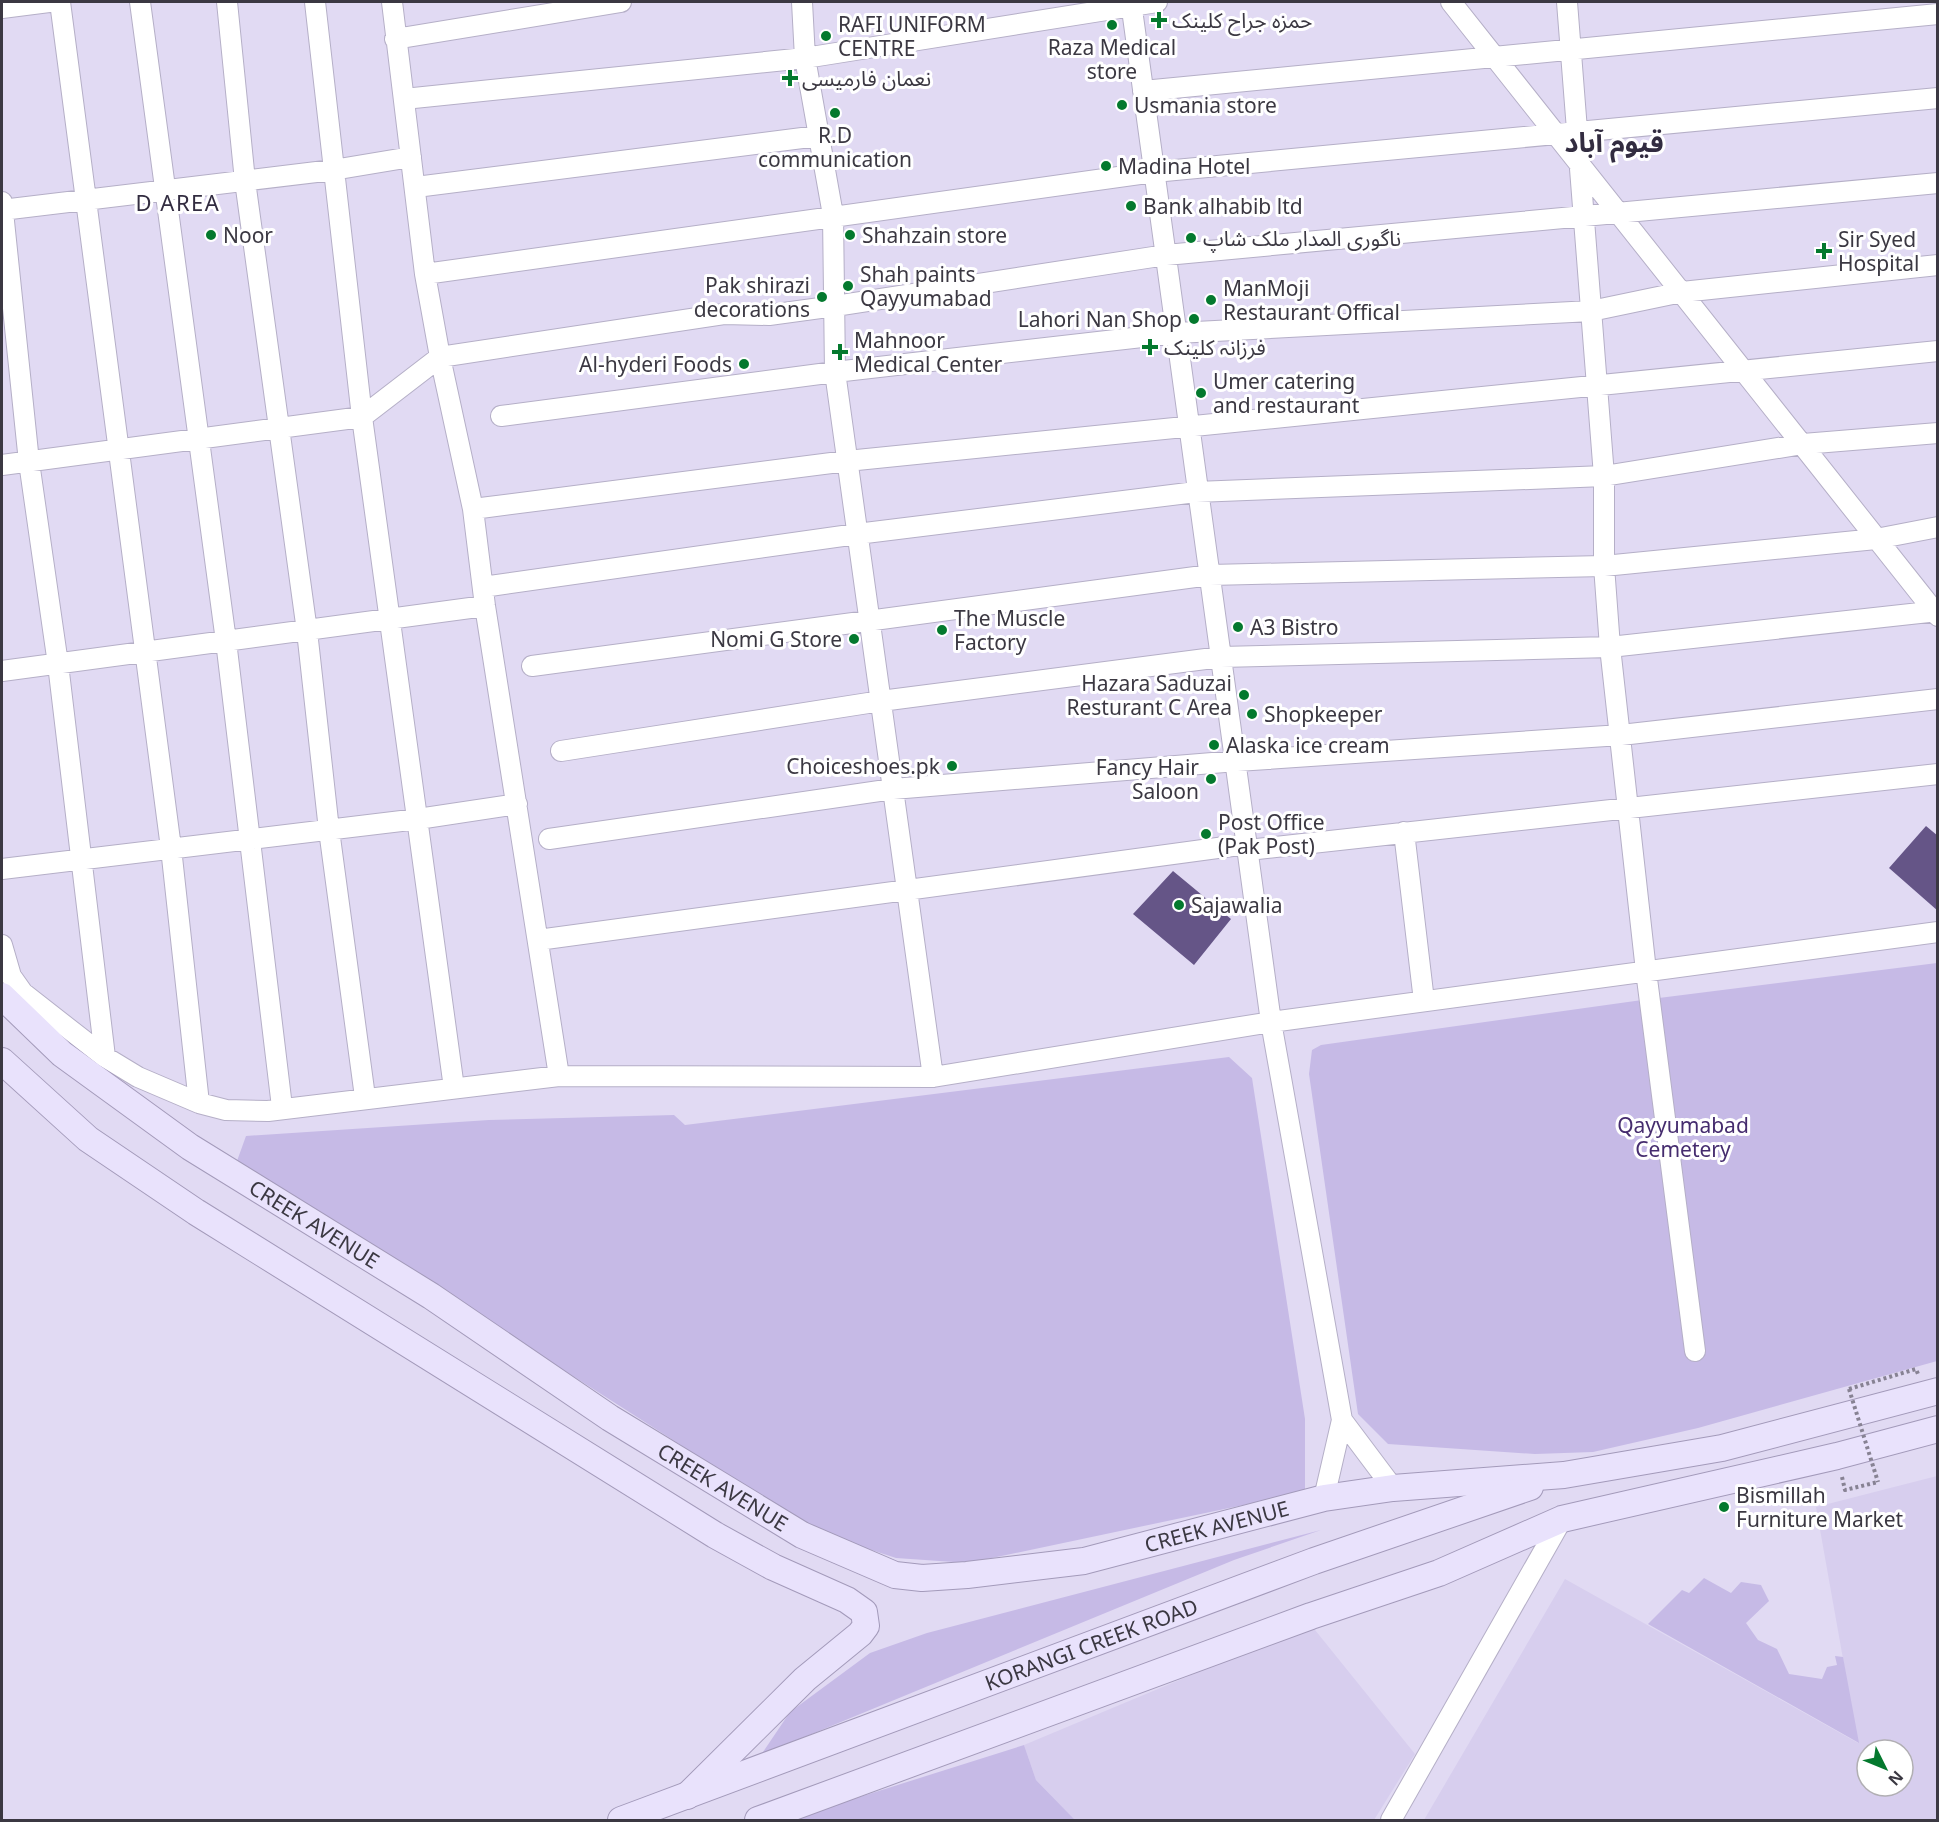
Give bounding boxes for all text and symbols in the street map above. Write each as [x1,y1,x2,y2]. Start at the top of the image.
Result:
place label: حمزہ جراح کلینک [1172,6,1312,36]
place label: RAFI UNIFORM CENTRE [838,10,986,62]
marker: حمزہ جراح کلینک [1150,11,1168,29]
marker: Raza Medical store [1105,18,1119,32]
marker: RAFI UNIFORM CENTRE [819,29,833,43]
place label: Raza Medical store [1048,33,1176,85]
place label: نعمان فارمیسی [802,64,931,92]
marker: نعمان فارمیسی [783,71,797,85]
place label: Usmania store [1134,91,1277,119]
marker: Usmania store [1115,98,1129,112]
marker: R.D communication [828,106,842,120]
place label: R.D communication [758,121,912,173]
district label: قیوم آباد [1564,123,1664,163]
place label: Madina Hotel [1118,152,1251,180]
marker: Madina Hotel [1099,159,1113,173]
district label: D AREA [136,187,220,217]
place label: Bank alhabib ltd [1143,192,1303,220]
marker: Bank alhabib ltd [1124,199,1138,213]
place label: Noor [223,221,273,249]
place label: Shahzain store [862,221,1007,249]
place label: ناگوری المدار ملک شاپ [1203,224,1401,253]
place label: Sir Syed Hospital [1838,225,1919,277]
marker: Noor [204,228,218,242]
marker: Shahzain store [843,228,857,242]
marker: ناگوری المدار ملک شاپ [1184,231,1198,245]
marker: Sir Syed Hospital [1815,242,1833,260]
place label: Shah paints Qayyumabad [860,260,992,312]
place label: Pak shirazi decorations [694,271,810,323]
place label: ManMoji Restaurant Offical [1223,274,1400,326]
marker: Shah paints Qayyumabad [841,279,855,293]
marker: Pak shirazi decorations [815,290,829,304]
marker: ManMoji Restaurant Offical [1204,293,1218,307]
place label: Lahori Nan Shop [1018,305,1182,333]
marker: Lahori Nan Shop [1187,312,1201,326]
place label: Mahnoor Medical Center [854,326,1002,378]
place label: فرزانہ کلینک [1164,333,1266,361]
marker: فرزانہ کلینک [1141,338,1159,356]
marker: Mahnoor Medical Center [831,343,849,361]
place label: Al-hyderi Foods [579,350,732,378]
marker: Al-hyderi Foods [737,357,751,371]
place label: Umer catering and restaurant [1213,367,1360,419]
marker: Umer catering and restaurant [1194,386,1208,400]
place label: The Muscle Factory [954,604,1065,656]
place label: A3 Bistro [1250,613,1339,641]
marker: A3 Bistro [1231,620,1245,634]
marker: The Muscle Factory [935,623,949,637]
place label: Nomi G Store [710,625,842,653]
marker: Nomi G Store [847,632,861,646]
place label: Hazara Saduzai Resturant C Area [1066,669,1232,721]
marker: Hazara Saduzai Resturant C Area [1237,688,1251,702]
place label: Shopkeeper [1264,700,1383,728]
marker: Shopkeeper [1245,707,1259,721]
place label: Alaska ice cream [1226,731,1390,759]
marker: Alaska ice cream [1207,738,1221,752]
place label: Choiceshoes.pk [786,752,941,780]
place label: Fancy Hair Saloon [1096,753,1199,805]
marker: Choiceshoes.pk [945,759,959,773]
marker: Fancy Hair Saloon [1204,772,1218,786]
place label: Post Office (Pak Post) [1218,808,1325,860]
marker: Post Office (Pak Post) [1199,827,1213,841]
place label: Sajawalia [1191,891,1282,919]
marker: Sajawalia [1172,898,1186,912]
park label: Qayyumabad Cemetery [1617,1111,1749,1163]
street label: CREEK AVENUE [244,1173,385,1275]
street label: CREEK AVENUE [653,1436,794,1537]
place label: Bismillah Furniture Market [1736,1481,1904,1533]
street label: CREEK AVENUE [1142,1494,1292,1559]
marker: Bismillah Furniture Market [1717,1500,1731,1514]
street label: KORANGI CREEK ROAD [981,1592,1202,1697]
north arrow [1855,1738,1915,1798]
text: N [1883,1766,1908,1790]

